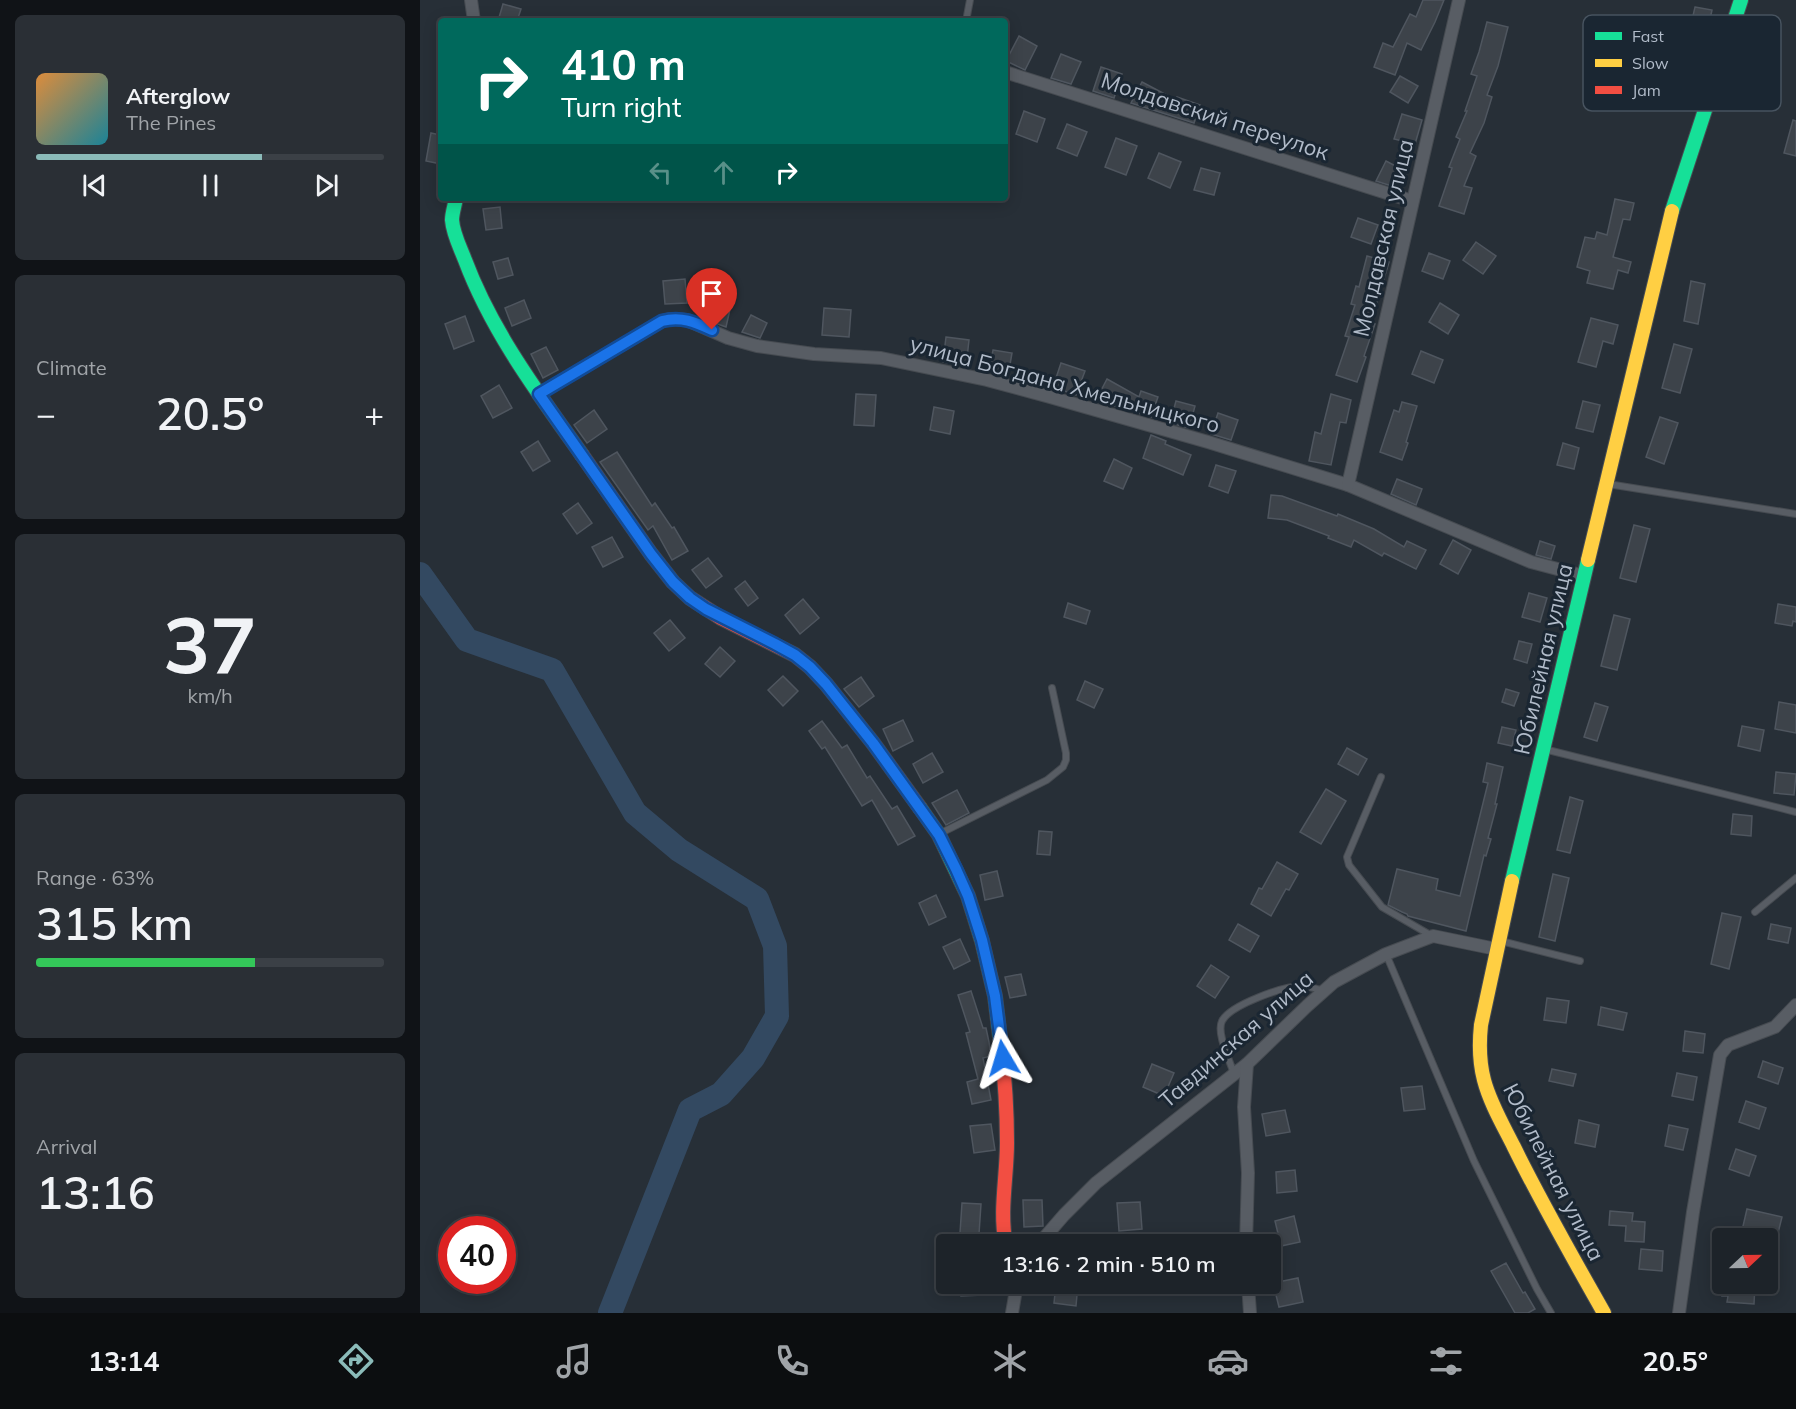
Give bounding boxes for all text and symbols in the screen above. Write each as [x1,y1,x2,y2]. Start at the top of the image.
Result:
legend [1583,15,1781,111]
text: Fast [1632,26,1664,46]
text: 410 m [561,38,686,91]
icon: right [462,42,540,120]
text: Slow [1632,53,1669,73]
street label: Молдавский переулок [1098,66,1333,166]
text: Jam [1632,80,1661,100]
text: Afterglow [126,82,230,110]
text: Turn right [561,90,681,124]
text: The Pines [126,110,216,135]
street label: Молдавская улица [1347,137,1419,339]
icon: left [644,156,677,189]
icon: ahead [707,156,740,189]
icon: right [770,156,803,189]
icon: previous [78,169,111,202]
icon: pause [194,169,227,202]
icon: next [310,169,343,202]
pin [686,268,737,330]
icon: arrive [695,277,728,310]
street label: улица Богдана Хмельницкого [907,329,1223,439]
text: Climate [36,355,107,380]
text: 20.5° [156,385,264,441]
text: − [36,393,56,434]
text: + [364,393,384,434]
street label: Юбилейная улица [1507,561,1579,757]
text: 37 [163,595,257,693]
text: km/h [187,683,233,708]
text: Range · 63% [36,865,154,890]
text: 315 km [36,895,193,951]
street label: Тавдинская улица [1153,964,1319,1114]
position arrow [971,1026,1035,1090]
street label: Юбилейная улица [1497,1079,1611,1265]
text: Arrival [36,1134,97,1159]
text: 13:16 [36,1164,155,1220]
speed limit sign: 40 [438,1216,516,1294]
north arrow [1712,1228,1778,1294]
map controls [1712,1228,1778,1294]
text: 13:16 · 2 min · 510 m [1001,1250,1216,1278]
icon: directions [335,1340,377,1382]
icon: music [553,1340,595,1382]
icon: phone [771,1340,813,1382]
icon: climate [989,1340,1031,1382]
icon: car [1207,1340,1249,1382]
icon: filters [1425,1340,1467,1382]
text: 13:14 [88,1344,159,1378]
text: 20.5° [1642,1344,1708,1378]

